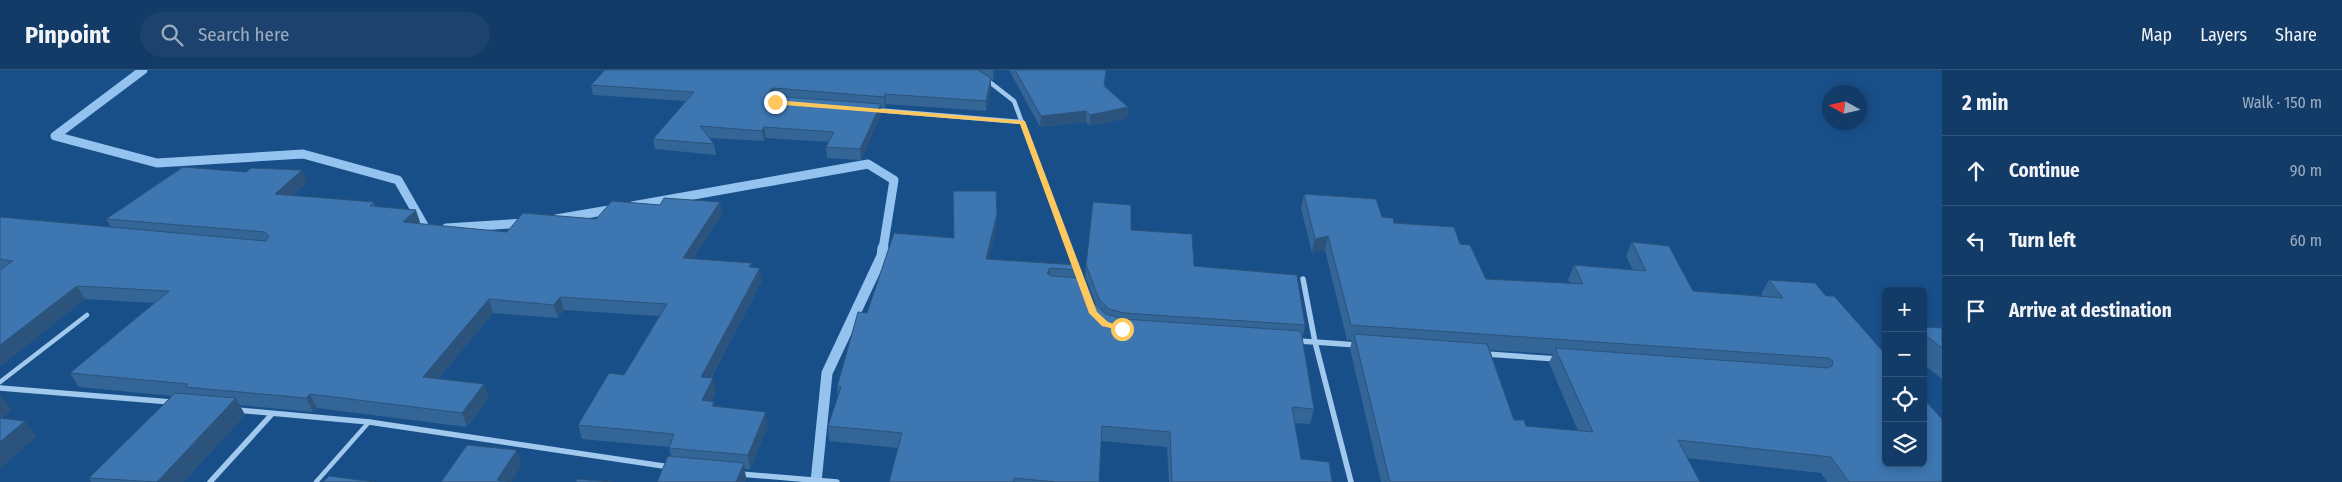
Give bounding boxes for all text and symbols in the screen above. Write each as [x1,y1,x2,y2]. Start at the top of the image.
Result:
search box [140,12,490,57]
text: Pinpoint [25,21,110,49]
icon: search [158,21,186,49]
text: Search here [198,23,289,46]
text: Map [2141,24,2172,46]
text: Layers [2200,24,2247,46]
text: Share [2275,24,2317,46]
north arrow [1822,85,1867,130]
text: 2 min [1962,90,2009,116]
route end [764,91,787,114]
text: Walk · 150 m [2242,93,2322,112]
icon: ahead [1962,157,1990,185]
text: Continue [2009,159,2080,182]
text: 90 m [2290,161,2322,180]
icon: left [1962,227,1990,255]
text: Turn left [2009,229,2076,252]
text: 60 m [2290,231,2322,250]
map controls [1882,287,1927,467]
button: + [1882,287,1927,332]
icon: arrive [1962,297,1990,325]
text: Arrive at destination [2009,299,2172,322]
route start [1111,318,1134,341]
button: − [1882,332,1927,377]
button: locate [1882,377,1927,422]
button: layers [1882,422,1927,467]

